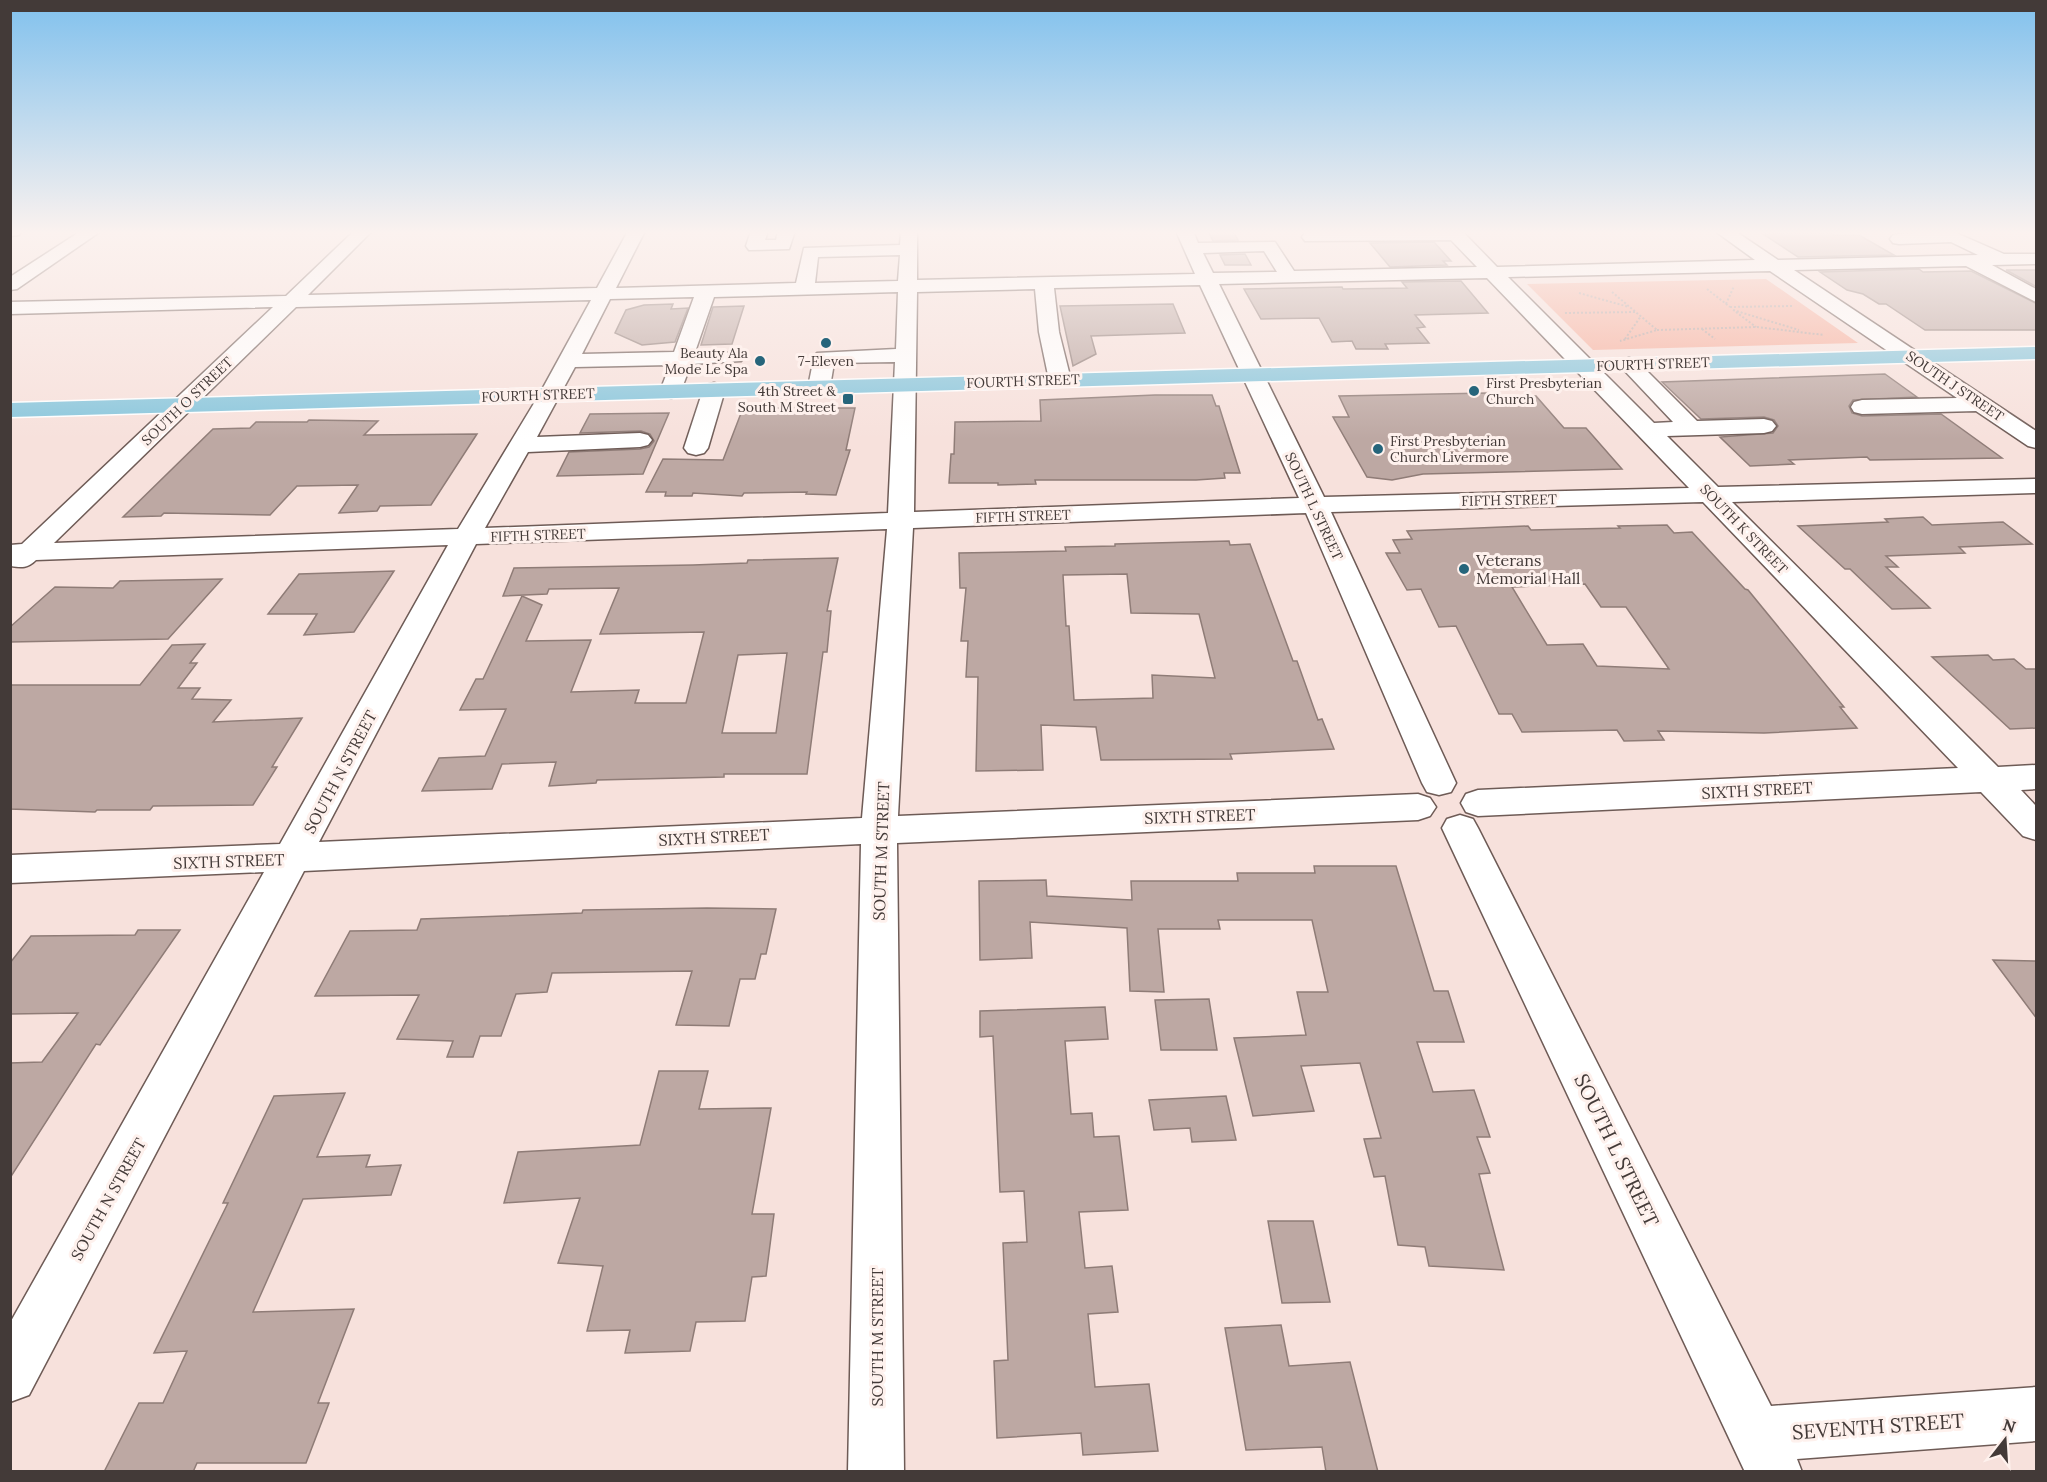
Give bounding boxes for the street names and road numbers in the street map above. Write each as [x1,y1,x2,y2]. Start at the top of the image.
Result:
street label: SOUTH J STREET [1903,347,2007,425]
street label: SOUTH O STREET [138,353,236,449]
street label: FOURTH STREET [1596,353,1710,375]
street label: FOURTH STREET [966,370,1080,392]
street label: FOURTH STREET [481,384,595,406]
street label: SOUTH L STREET [1281,449,1347,563]
street label: SOUTH K STREET [1696,480,1792,578]
street label: FIFTH STREET [1461,490,1557,510]
street label: FIFTH STREET [975,505,1071,527]
street label: FIFTH STREET [490,524,586,546]
street label: SOUTH N STREET [299,707,381,837]
street label: SIXTH STREET [1701,777,1813,803]
street label: SOUTH M STREET [869,781,893,921]
street label: SIXTH STREET [1144,804,1256,828]
street label: SIXTH STREET [658,824,770,850]
street label: SIXTH STREET [173,849,285,873]
street label: SOUTH L STREET [1569,1069,1665,1231]
street label: SOUTH N STREET [66,1134,150,1264]
street label: SOUTH M STREET [867,1267,887,1407]
street label: SEVENTH STREET [1791,1407,1965,1444]

